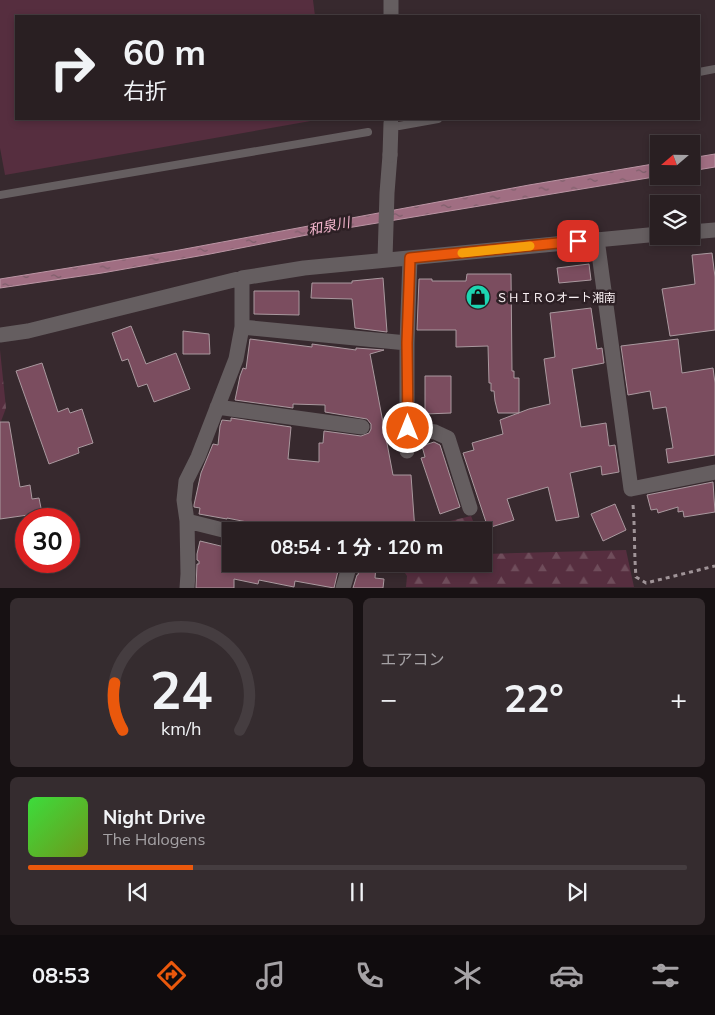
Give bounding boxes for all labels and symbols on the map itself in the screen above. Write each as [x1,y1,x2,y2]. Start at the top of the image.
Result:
north arrow [650,135,700,185]
water label: 和泉川 [307,213,353,239]
pin [557,220,599,262]
shop icon: ＳＨＩＲＯオート湘南 [465,284,491,310]
place label: ＳＨＩＲＯオート湘南 [496,290,616,305]
position arrow [381,401,433,453]
speed limit sign: 30 [15,508,80,573]

